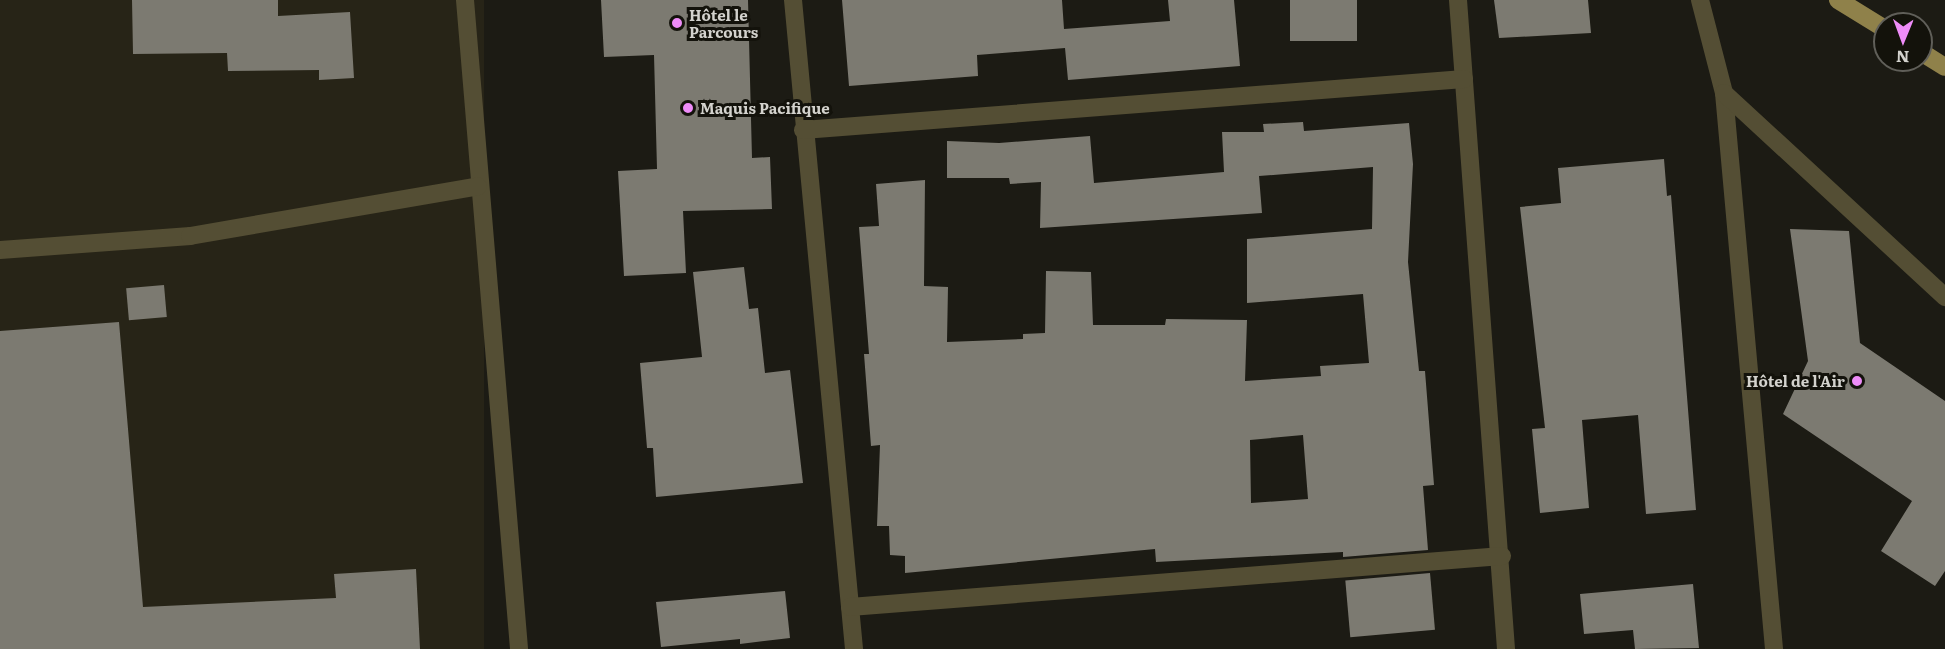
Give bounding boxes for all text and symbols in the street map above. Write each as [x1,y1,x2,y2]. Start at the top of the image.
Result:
place label: Hôtel le Parcours [689,5,758,40]
north arrow [1873,12,1933,72]
marker: Hôtel le Parcours [670,16,684,30]
text: N [1896,46,1910,70]
place label: Maquis Pacifique [700,99,830,117]
marker: Maquis Pacifique [681,101,695,115]
place label: Hôtel de l'Air [1746,372,1845,390]
marker: Hôtel de l'Air [1850,374,1864,388]

